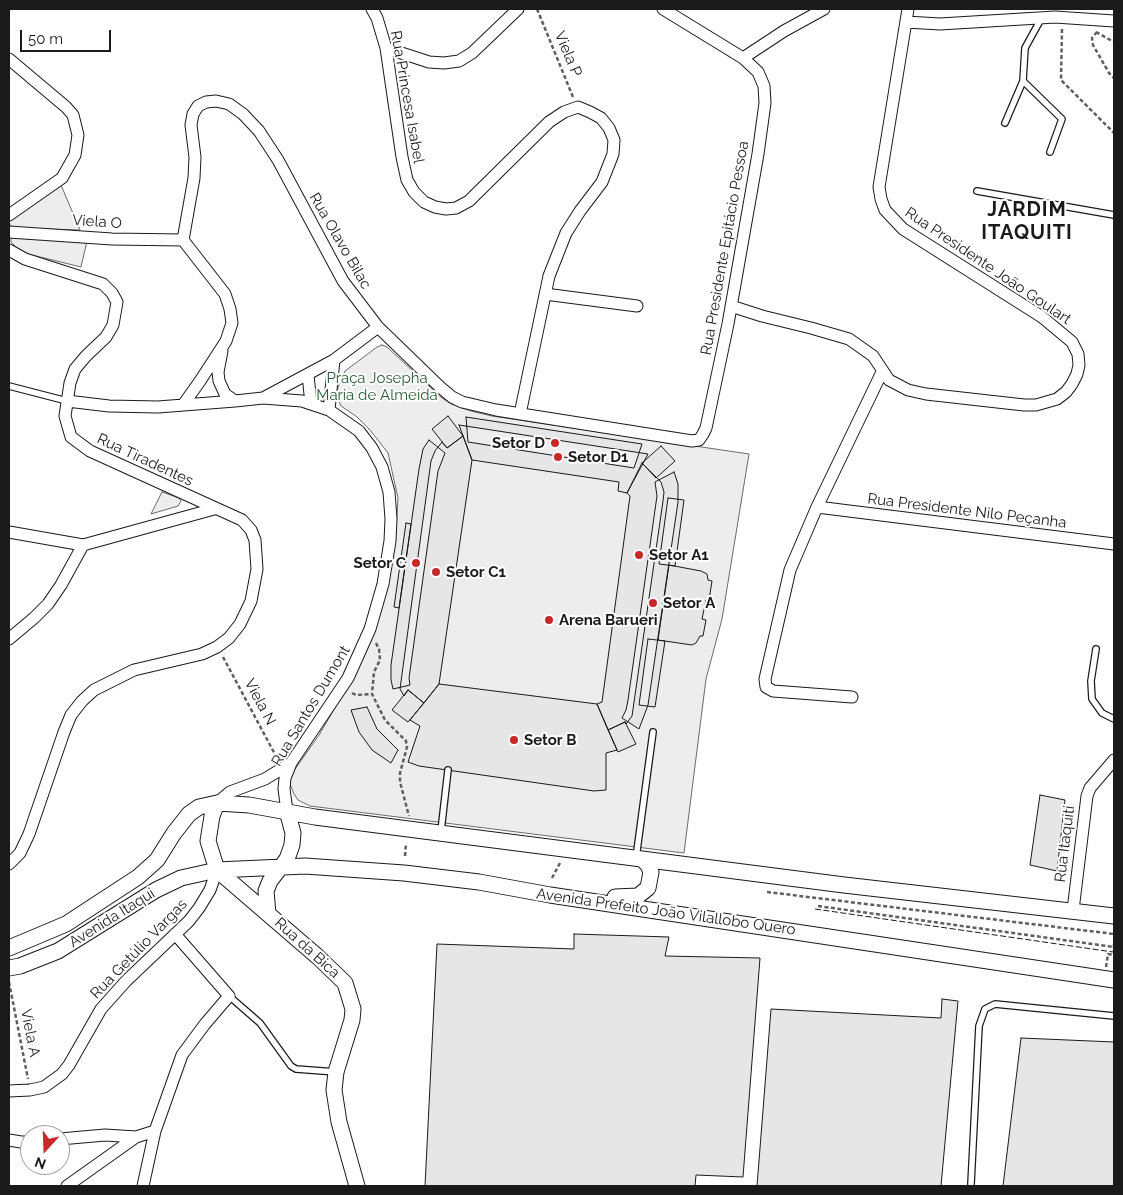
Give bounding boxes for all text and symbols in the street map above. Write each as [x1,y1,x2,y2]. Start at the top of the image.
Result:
scale bar [22,20,114,52]
street label: Rua Princesa Isabel [386,29,428,165]
street label: Viela P [550,29,586,79]
text: 50 m [28,30,63,48]
street label: Rua Presidente Epitácio Pessoa [697,139,753,357]
street label: Rua Olavo Bilac [305,190,375,292]
district label: JARDIM ITAQUITI [980,198,1074,245]
street label: Rua Presidente João Goulart [901,204,1075,328]
street label: Viela O [72,211,122,233]
park label: Praça Josepha Maria de Almeida [316,369,438,404]
street label: Rua Tiradentes [94,430,196,490]
place label: Setor D [492,434,545,452]
marker: Setor D [549,437,561,449]
place label: Setor D1 [568,448,628,466]
marker: Setor D1 [552,451,564,463]
street label: Rua Presidente Nilo Peçanha [866,490,1068,532]
place label: Setor A1 [649,546,709,564]
marker: Setor A1 [633,549,645,561]
place label: Setor C [353,554,406,572]
marker: Setor C [410,557,422,569]
place label: Setor C1 [446,563,506,581]
marker: Setor C1 [430,566,442,578]
place label: Setor A [663,594,715,612]
marker: Setor A [647,597,659,609]
place label: Arena Barueri [559,611,658,629]
marker: Arena Barueri [543,614,555,626]
street label: Rua Santos Dumont [268,642,354,770]
street label: Viela N [240,676,280,728]
place label: Setor B [524,731,576,749]
marker: Setor B [508,734,520,746]
street label: Rua Itaquiti [1051,805,1079,883]
street label: Avenida Itaqui [66,884,158,952]
street label: Avenida Prefeito João Vilallobo Quero [535,885,797,939]
street label: Rua Getúlio Vargas [87,895,191,1003]
street label: Rua da Bica [271,914,343,982]
street label: Viela A [17,1007,43,1059]
north arrow [20,1125,70,1175]
text: N [32,1154,48,1173]

